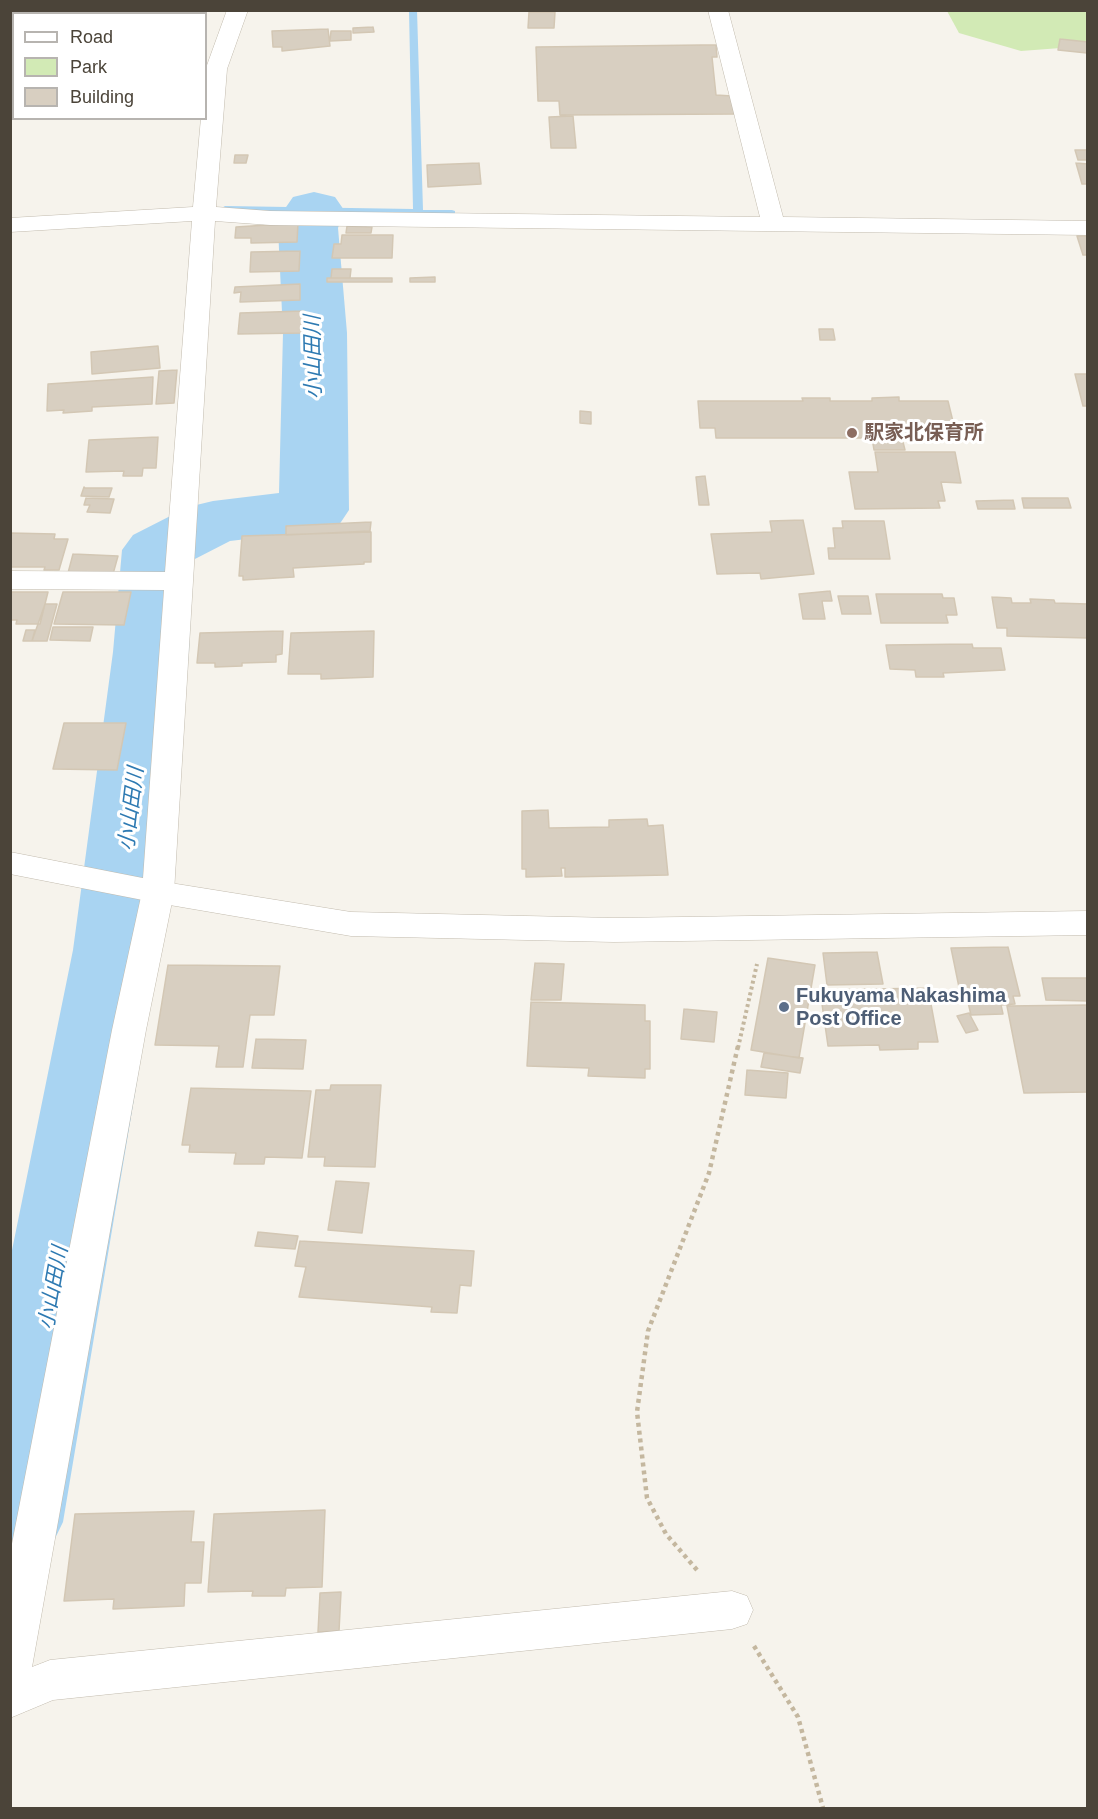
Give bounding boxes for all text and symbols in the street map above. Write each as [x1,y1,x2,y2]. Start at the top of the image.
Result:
legend [12,12,207,120]
text: Road [70,27,113,47]
text: Park [70,57,107,77]
text: Building [70,87,134,107]
water label: 小山田川 [301,315,327,399]
place label: 駅家北保育所 [864,421,984,445]
marker: 駅家北保育所 [845,426,859,440]
water label: 小山田川 [114,766,150,852]
place label: Fukuyama Nakashima Post Office [796,984,1006,1031]
marker: Fukuyama Nakashima Post Office [777,1000,791,1014]
water label: 小山田川 [34,1244,74,1332]

